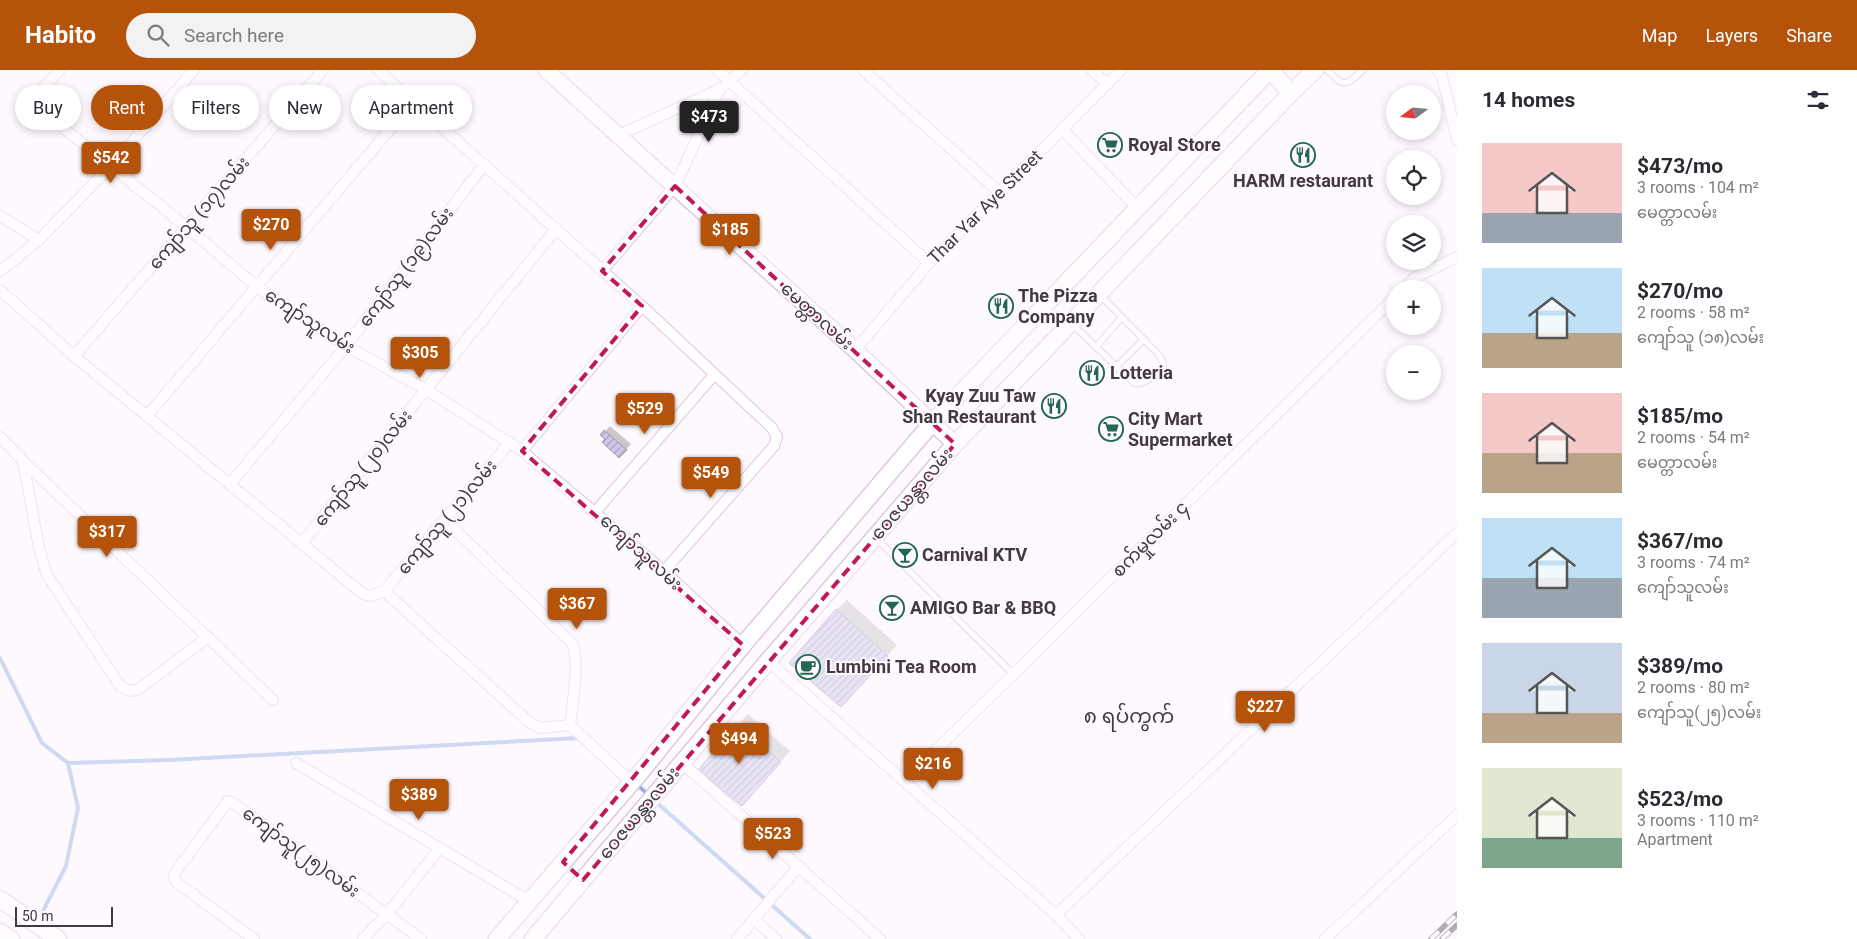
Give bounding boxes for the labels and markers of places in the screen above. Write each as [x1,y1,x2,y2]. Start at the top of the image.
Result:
pin: $473 [679,100,739,143]
supermarket icon: Royal Store [1097,132,1123,158]
place label: Royal Store [1128,134,1221,155]
pin: $542 [81,142,141,184]
restaurant icon: HARM restaurant [1290,142,1316,168]
place label: HARM restaurant [1233,170,1373,191]
pin: $270 [241,208,301,251]
pin: $185 [700,214,760,256]
place label: The Pizza Company [1018,285,1098,327]
restaurant icon: The Pizza Company [988,293,1014,319]
pin: $305 [390,336,450,379]
restaurant icon: Lotteria [1079,360,1105,386]
place label: Lotteria [1110,362,1173,383]
place label: Kyay Zuu Taw Shan Restaurant [902,385,1036,427]
pin: $529 [615,392,675,435]
restaurant icon: Kyay Zuu Taw Shan Restaurant [1041,393,1067,419]
place label: City Mart Supermarket [1128,408,1233,450]
supermarket icon: City Mart Supermarket [1098,416,1124,442]
pin: $549 [681,456,741,499]
pin: $317 [77,516,137,558]
bar icon: Carnival KTV [892,542,918,568]
place label: Carnival KTV [922,544,1027,565]
pin: $367 [547,588,607,630]
bar icon: AMIGO Bar & BBQ [879,595,905,621]
place label: AMIGO Bar & BBQ [910,597,1056,618]
cafe icon: Lumbini Tea Room [795,654,821,680]
place label: Lumbini Tea Room [826,656,977,677]
pin: $227 [1235,690,1295,733]
pin: $494 [709,722,769,765]
pin: $216 [903,748,963,790]
pin: $389 [389,778,449,821]
pin: $523 [743,818,803,860]

